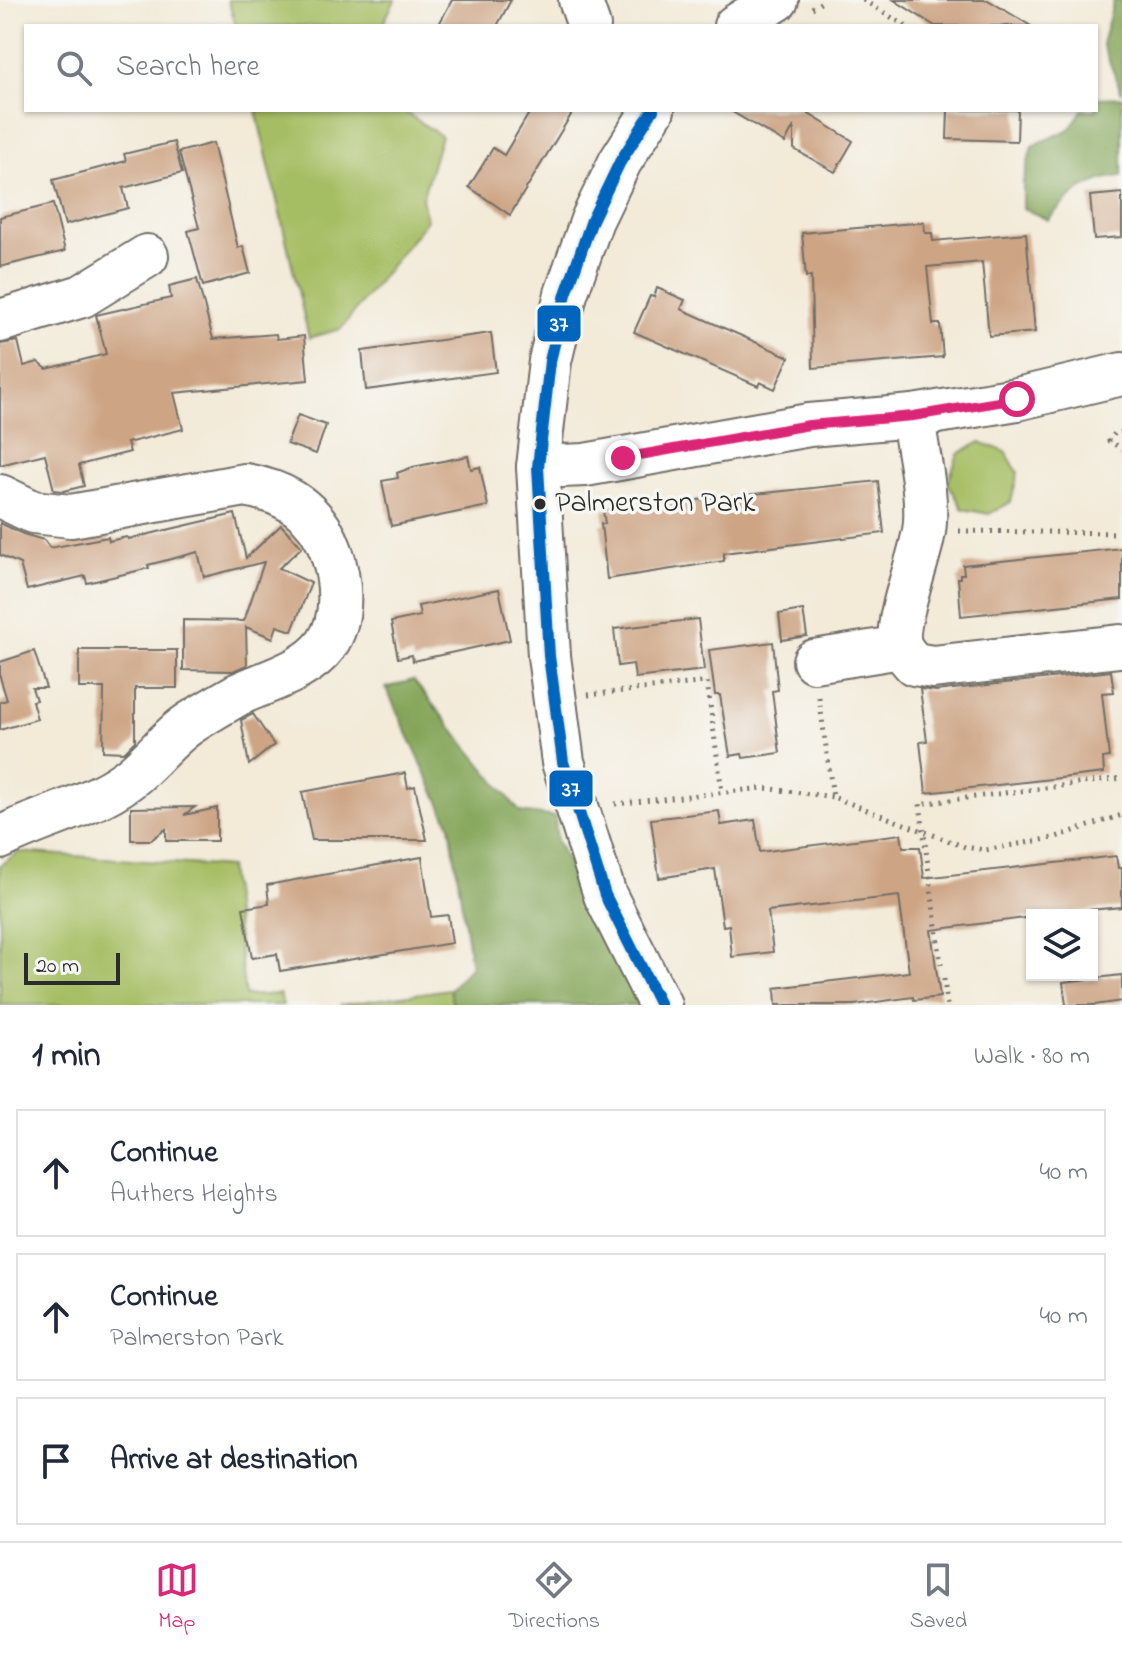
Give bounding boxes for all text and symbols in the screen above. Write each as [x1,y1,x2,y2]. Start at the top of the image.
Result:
search box [24,24,1098,112]
icon: search [52,46,96,90]
text: Search here [116,46,260,90]
line badge: 37 [536,304,582,343]
text: 37 [549,310,569,342]
route start [999,381,1035,417]
route end [605,440,641,476]
place label: Palmerston Park [555,482,756,526]
marker: Palmerston Park [532,496,548,512]
line badge: 37 [548,769,594,808]
text: 37 [561,775,581,807]
map controls [1026,909,1098,981]
button: layers [1026,909,1098,981]
scale bar [24,949,120,985]
text: 20 m [36,951,79,983]
text: 1 min [32,1032,101,1082]
text: Walk · 80 m [974,1038,1090,1076]
text: Continue [110,1132,218,1176]
icon: ahead [34,1151,78,1195]
text: 40 m [1039,1154,1088,1192]
text: Authers Heights [110,1176,278,1214]
text: Continue [110,1276,218,1320]
icon: ahead [34,1295,78,1339]
text: 40 m [1039,1298,1088,1336]
text: Palmerston Park [110,1320,284,1358]
icon: arrive [34,1439,78,1483]
text: Arrive at destination [110,1439,358,1483]
tab: Map [155,1558,199,1638]
tab: Directions [509,1558,600,1638]
tab: Saved [910,1558,967,1638]

